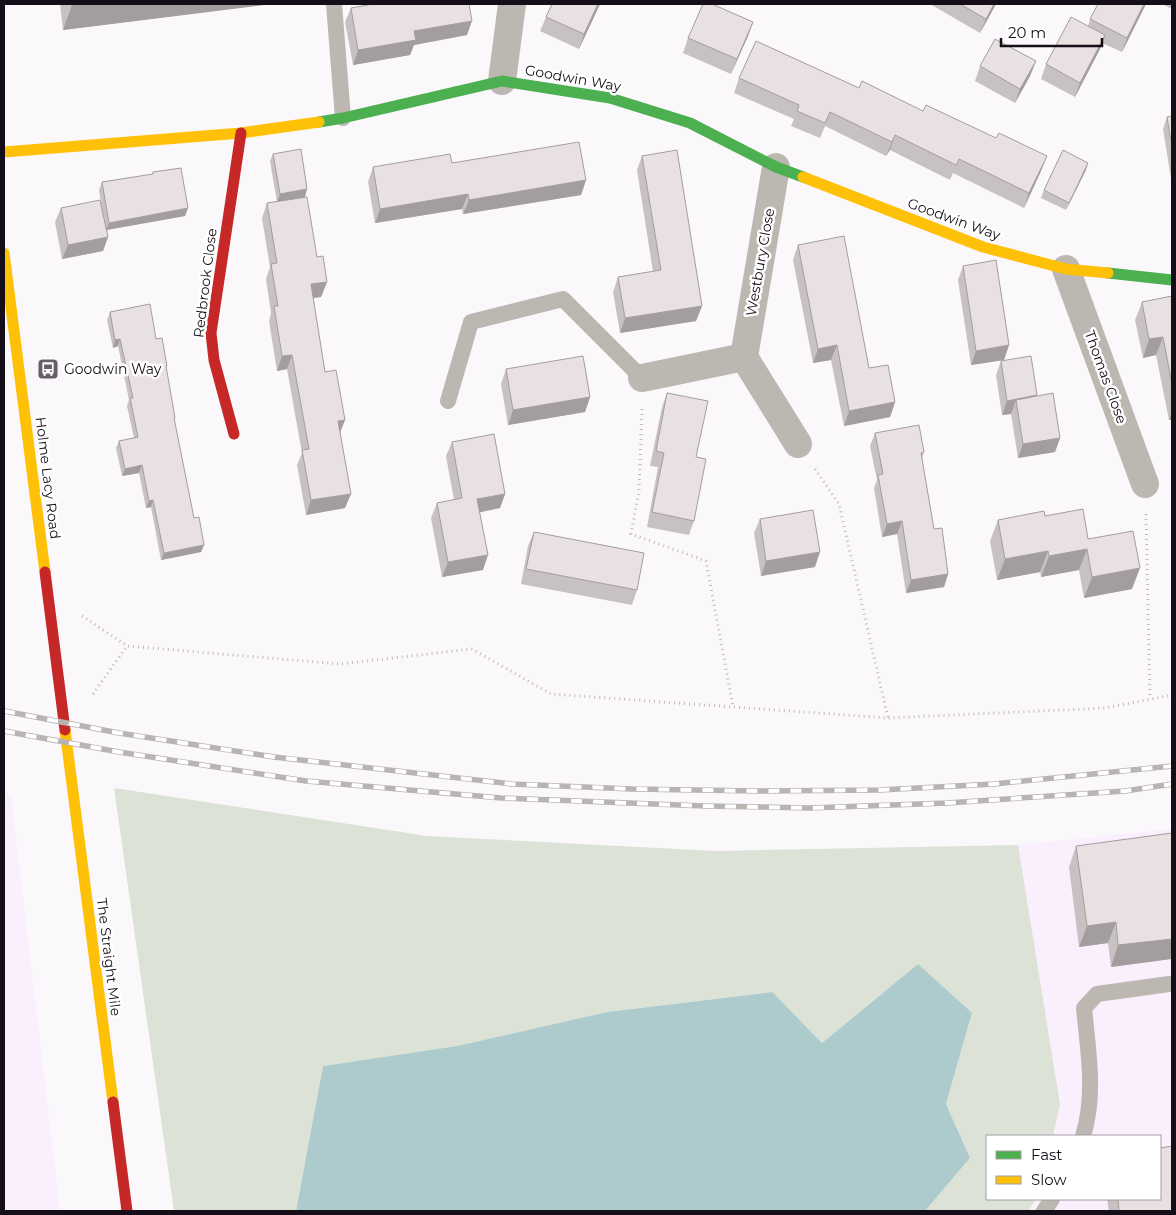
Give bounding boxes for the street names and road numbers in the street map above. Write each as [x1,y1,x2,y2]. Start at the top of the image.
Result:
street label: Goodwin Way [523,61,623,95]
street label: Goodwin Way [905,194,1003,244]
street label: Westbury Close [742,207,778,317]
street label: Redbrook Close [189,227,221,339]
street label: Thomas Close [1081,328,1131,426]
street label: Holme Lacy Road [32,416,64,540]
street label: The Straight Mile [93,897,125,1017]

